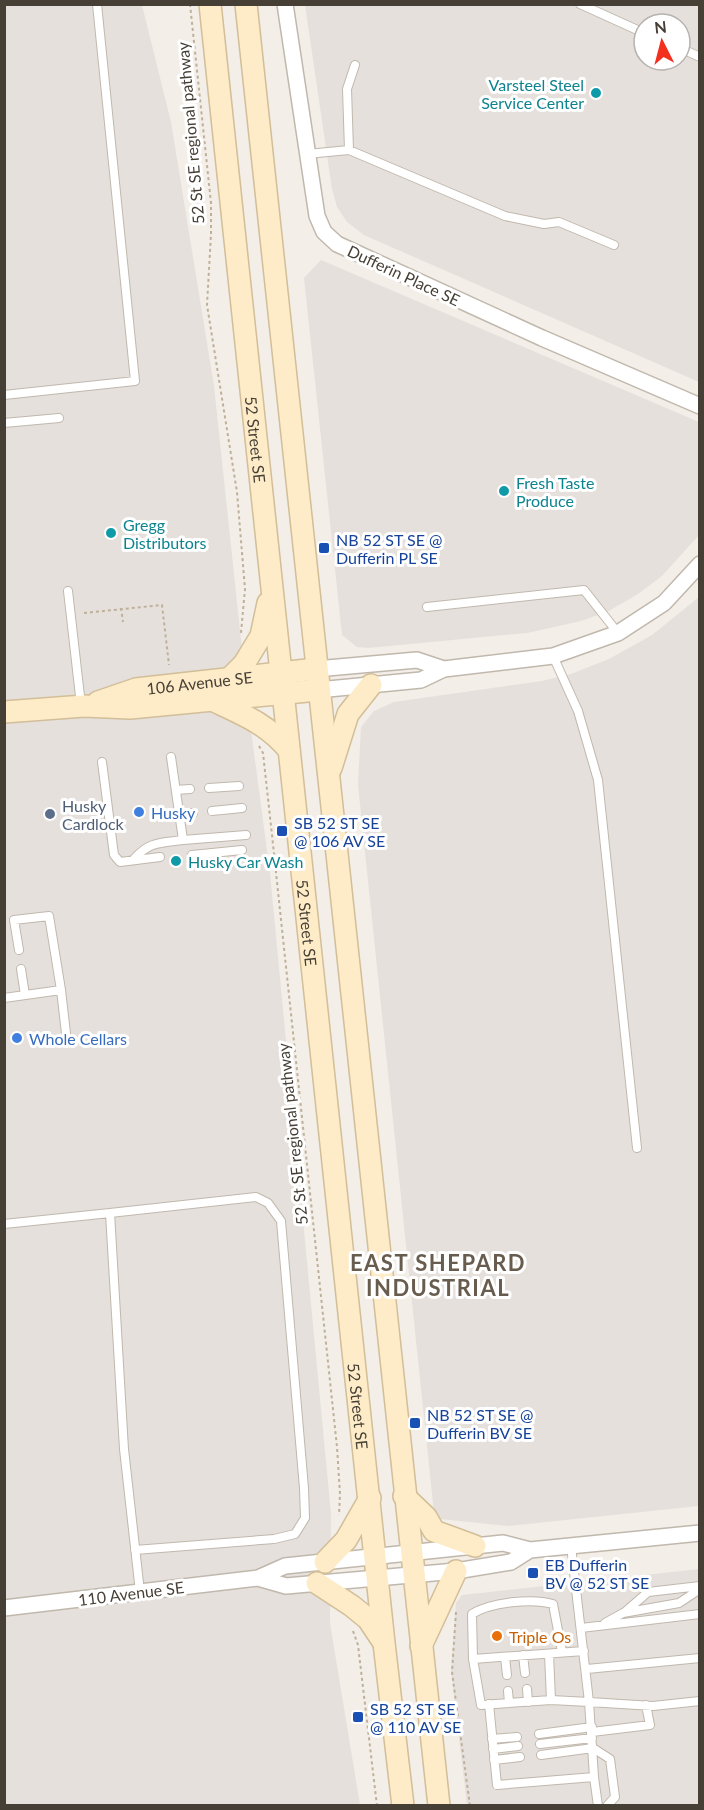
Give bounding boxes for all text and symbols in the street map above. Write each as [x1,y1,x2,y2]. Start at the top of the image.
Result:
north arrow [632,12,692,72]
text: N [653,16,668,37]
street label: 52 St SE regional pathway [173,40,207,225]
place label: Varsteel Steel Service Center [481,75,584,112]
marker: Varsteel Steel Service Center [589,86,603,100]
street label: Dufferin Place SE [345,241,463,309]
street label: 52 Street SE [242,395,270,484]
place label: Fresh Taste Produce [516,473,594,510]
marker: Fresh Taste Produce [497,484,511,498]
place label: Gregg Distributors [123,515,207,552]
marker: Gregg Distributors [104,526,118,540]
place label: NB 52 ST SE @ Dufferin PL SE [336,530,442,567]
marker: NB 52 ST SE @ Dufferin PL SE [317,541,331,555]
street label: 106 Avenue SE [145,667,253,697]
place label: Husky Cardlock [62,796,125,833]
place label: Husky [151,803,196,822]
marker: Husky [132,805,146,819]
marker: Husky Cardlock [43,807,57,821]
place label: SB 52 ST SE @ 106 AV SE [294,813,385,850]
marker: SB 52 ST SE @ 106 AV SE [275,824,289,838]
place label: Husky Car Wash [188,852,303,871]
marker: Husky Car Wash [169,854,183,868]
street label: 52 Street SE [294,879,322,967]
place label: Whole Cellars [29,1029,127,1048]
marker: Whole Cellars [10,1031,24,1045]
street label: 52 St SE regional pathway [273,1041,311,1226]
district label: EAST SHEPARD INDUSTRIAL [350,1249,526,1301]
street label: 52 Street SE [345,1362,373,1450]
place label: NB 52 ST SE @ Dufferin BV SE [427,1405,533,1442]
marker: NB 52 ST SE @ Dufferin BV SE [408,1416,422,1430]
place label: EB Dufferin BV @ 52 ST SE [545,1555,649,1592]
marker: EB Dufferin BV @ 52 ST SE [526,1566,540,1580]
street label: 110 Avenue SE [77,1577,185,1609]
place label: Triple Os [509,1627,571,1646]
marker: Triple Os [490,1629,504,1643]
place label: SB 52 ST SE @ 110 AV SE [370,1699,461,1736]
marker: SB 52 ST SE @ 110 AV SE [351,1710,365,1724]

